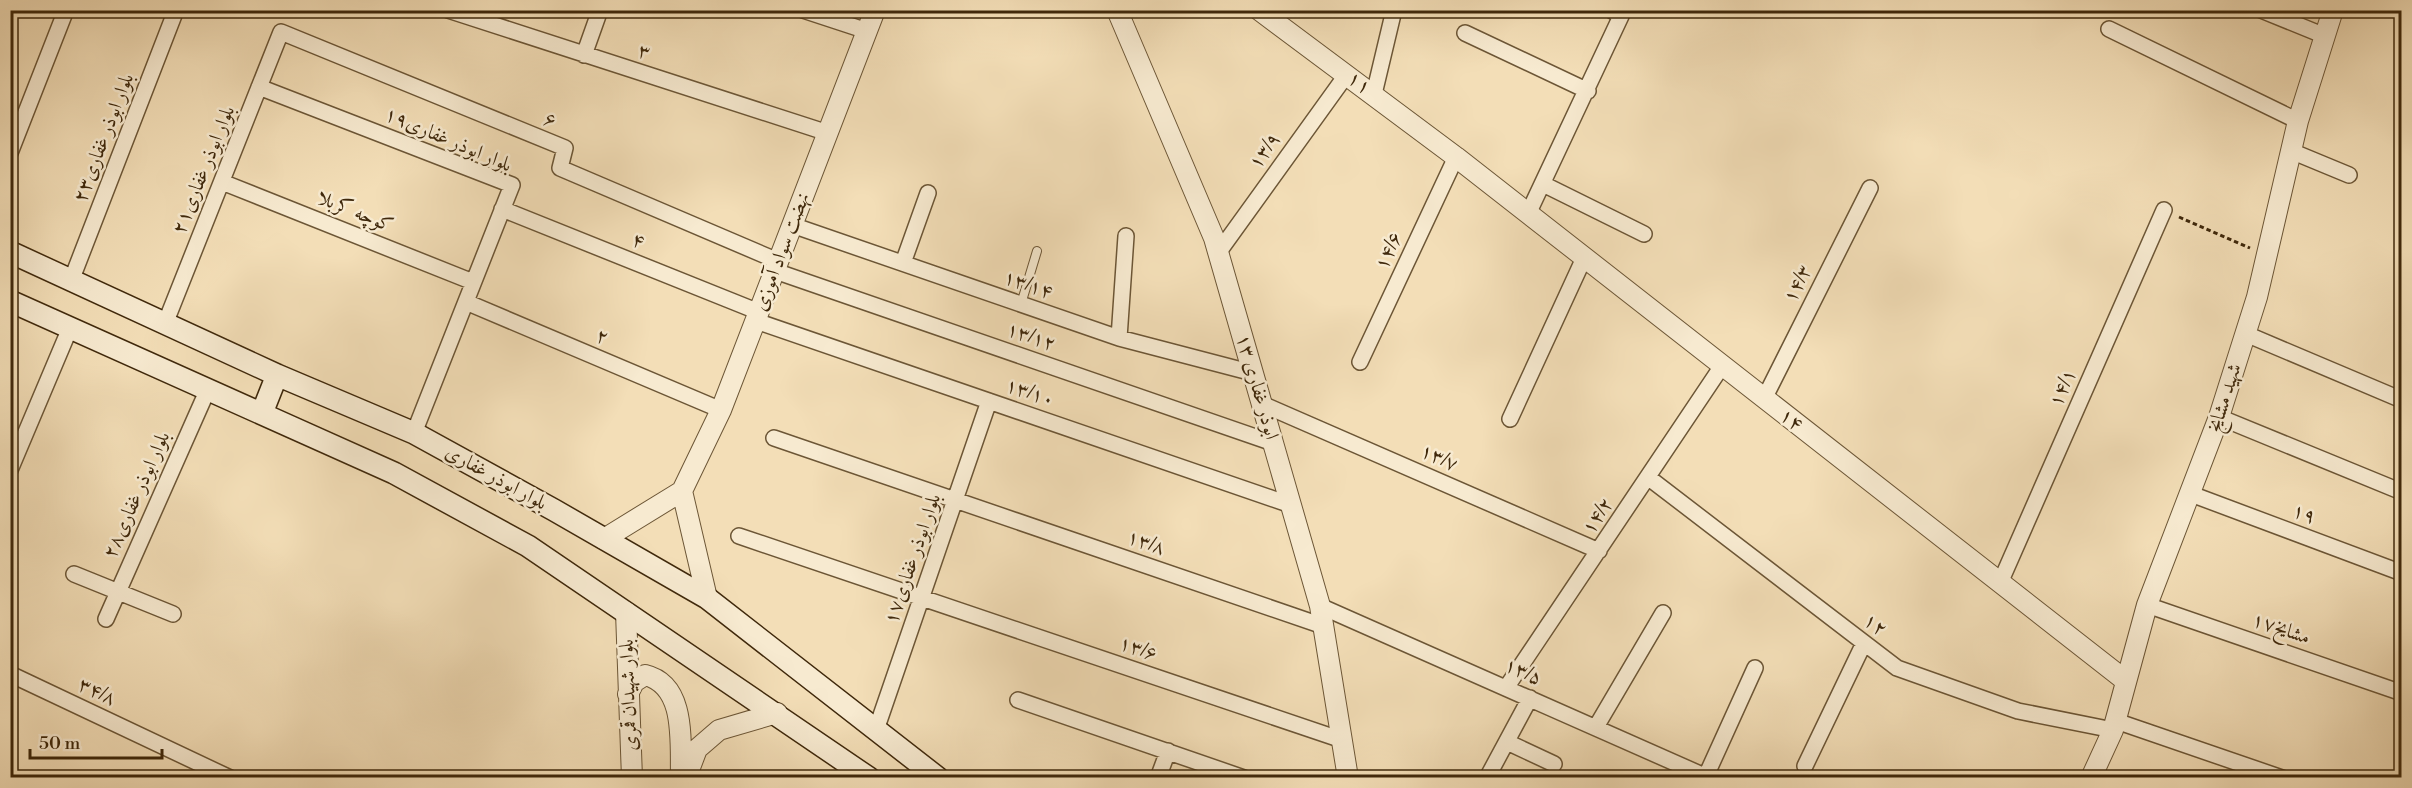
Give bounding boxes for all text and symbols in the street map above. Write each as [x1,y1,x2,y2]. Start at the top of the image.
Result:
street label: ۳ [635,38,653,66]
street label: ۱۱ [1342,66,1376,100]
street label: بلوار ابوذر غفاری۲۳ [68,70,140,206]
street label: ۲۱بلوار ابوذر غفاری [167,102,241,238]
street label: بلوار ابوذر غفاری۱۹ [380,102,516,178]
street label: ۶ [540,106,560,134]
street label: ۱۳/۹ [1243,128,1287,174]
street label: کوچه کربلا [313,185,397,239]
street label: نهضت سواد آموزی [747,189,816,315]
street label: ۴ [628,227,648,255]
street label: ۱۴/۶ [1369,228,1409,274]
street label: ۱۴/۳ [1778,261,1818,307]
street label: ۱۳/۱۴ [1000,265,1056,305]
street label: ۱۳/۱۲ [1003,317,1059,357]
street label: ۲ [592,323,612,351]
street label: ۱۳ ابوذر غفاری [1230,331,1284,443]
street label: شهید مشایخ [2202,360,2251,437]
street label: ۱۴/۱ [2044,365,2082,411]
street label: ۱۳/۱۰ [1002,373,1058,413]
street label: ۱۴ [1774,403,1808,437]
street label: بلوار ابوذر غفاری۲۸ [98,428,176,562]
street label: ۱۳/۷ [1416,439,1462,477]
street label: بلوار ابوذر غفاری [441,440,551,516]
street label: بلوار ابوذر غفاری۱۷ [879,491,947,627]
street label: ۱۴/۲ [1577,493,1619,539]
street label: ۱۹ [2289,498,2319,530]
street label: ۱۳/۸ [1124,525,1168,561]
street label: ۱۷مشایخ [2248,607,2313,653]
street label: ۱۲ [1858,608,1892,642]
street label: ۱۳/۶ [1116,631,1160,667]
street label: بلوار شهیدان قمری [615,639,643,751]
street label: ۱۳/۵ [1500,653,1546,691]
street label: ۳۴/۸ [74,672,120,712]
scale bar [30,722,162,760]
text: 50 m [39,732,81,755]

